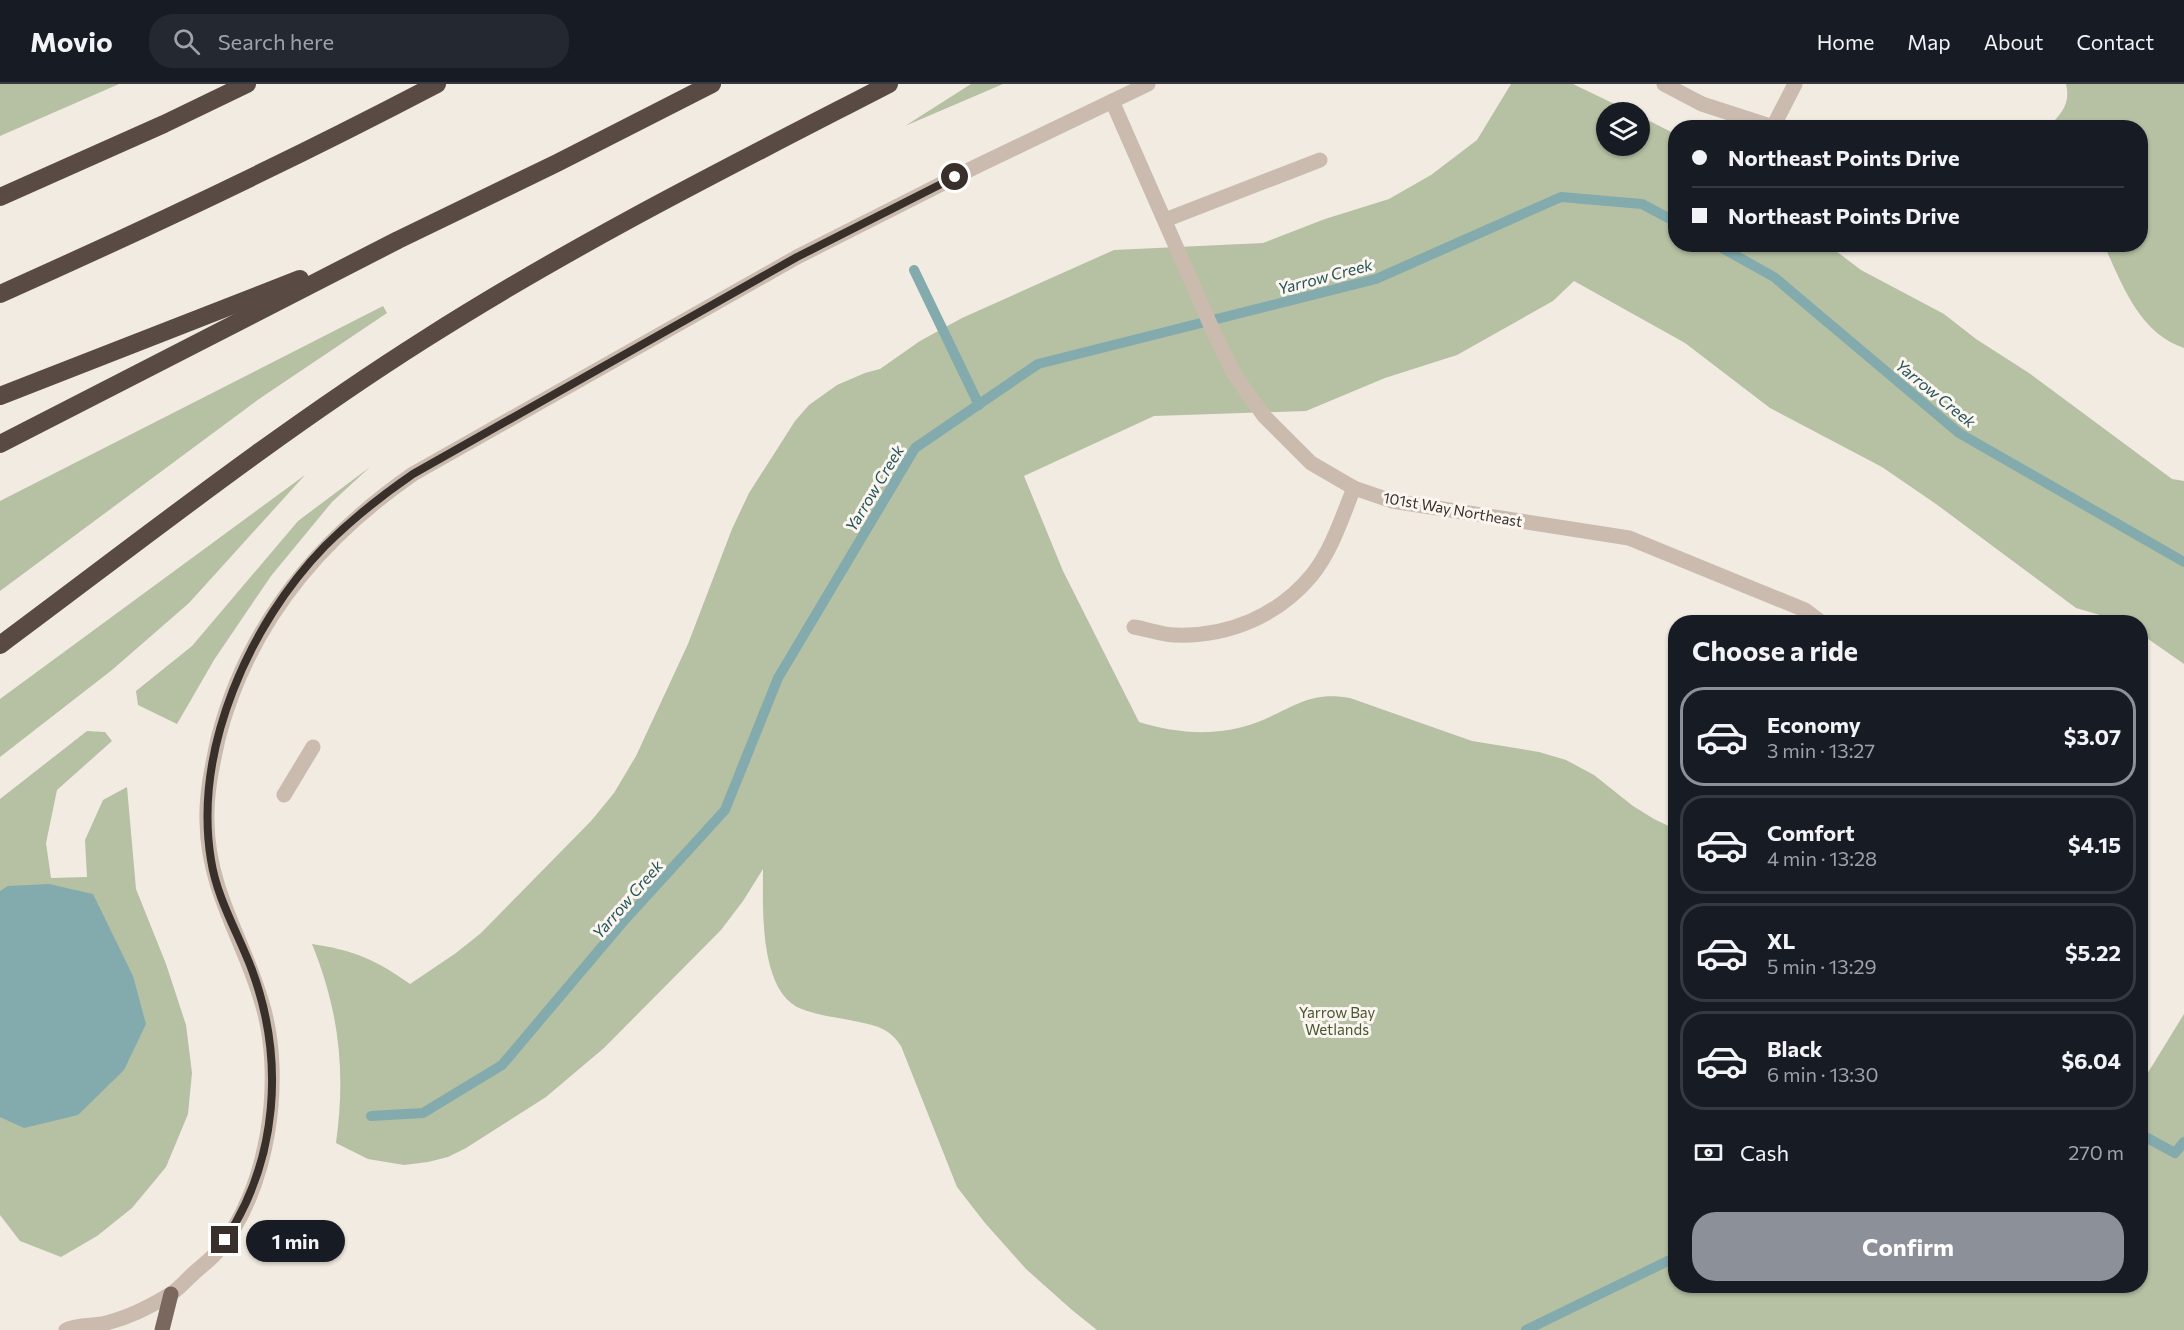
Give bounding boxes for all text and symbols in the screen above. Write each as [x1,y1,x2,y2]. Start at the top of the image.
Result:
search box [149,14,569,68]
text: Movio [30,24,113,58]
icon: search [170,25,203,58]
text: Search here [218,28,334,55]
text: Home [1817,29,1874,54]
text: Map [1907,29,1951,54]
text: About [1984,29,2043,54]
text: Contact [2076,29,2154,54]
map controls [1596,102,1650,156]
button: layers [1596,102,1650,156]
text: Northeast Points Drive [1728,144,1960,171]
route start [941,163,968,190]
text: Northeast Points Drive [1728,202,1960,229]
water label: Yarrow Creek [1276,254,1375,298]
water label: Yarrow Creek [1892,355,1980,431]
water label: Yarrow Creek [841,441,907,535]
street label: 101st Way Northeast [1382,488,1524,530]
text: Choose a ride [1692,634,1858,667]
icon: car [1695,710,1749,764]
text: Economy [1767,711,1861,738]
text: $3.07 [2064,723,2121,750]
text: 3 min · 13:27 [1767,738,1875,762]
icon: car [1695,818,1749,872]
text: Comfort [1767,819,1855,846]
text: $4.15 [2068,831,2121,858]
text: 4 min · 13:28 [1767,846,1877,870]
water label: Yarrow Creek [588,856,666,942]
icon: car [1695,926,1749,980]
text: XL [1767,927,1795,954]
text: $5.22 [2065,939,2121,966]
text: 5 min · 13:29 [1767,954,1877,978]
park label: Yarrow Bay Wetlands [1299,1003,1376,1038]
icon: car [1695,1034,1749,1088]
text: Black [1767,1035,1822,1062]
text: $6.04 [2061,1047,2121,1074]
text: 6 min · 13:30 [1767,1062,1879,1086]
icon: cash [1692,1136,1725,1169]
text: Cash [1740,1139,1789,1166]
text: 270 m [2068,1140,2124,1164]
button: Confirm [1692,1212,2124,1281]
callout: 1 min [246,1219,345,1261]
route end [211,1226,238,1253]
text: 1 min [272,1229,319,1253]

